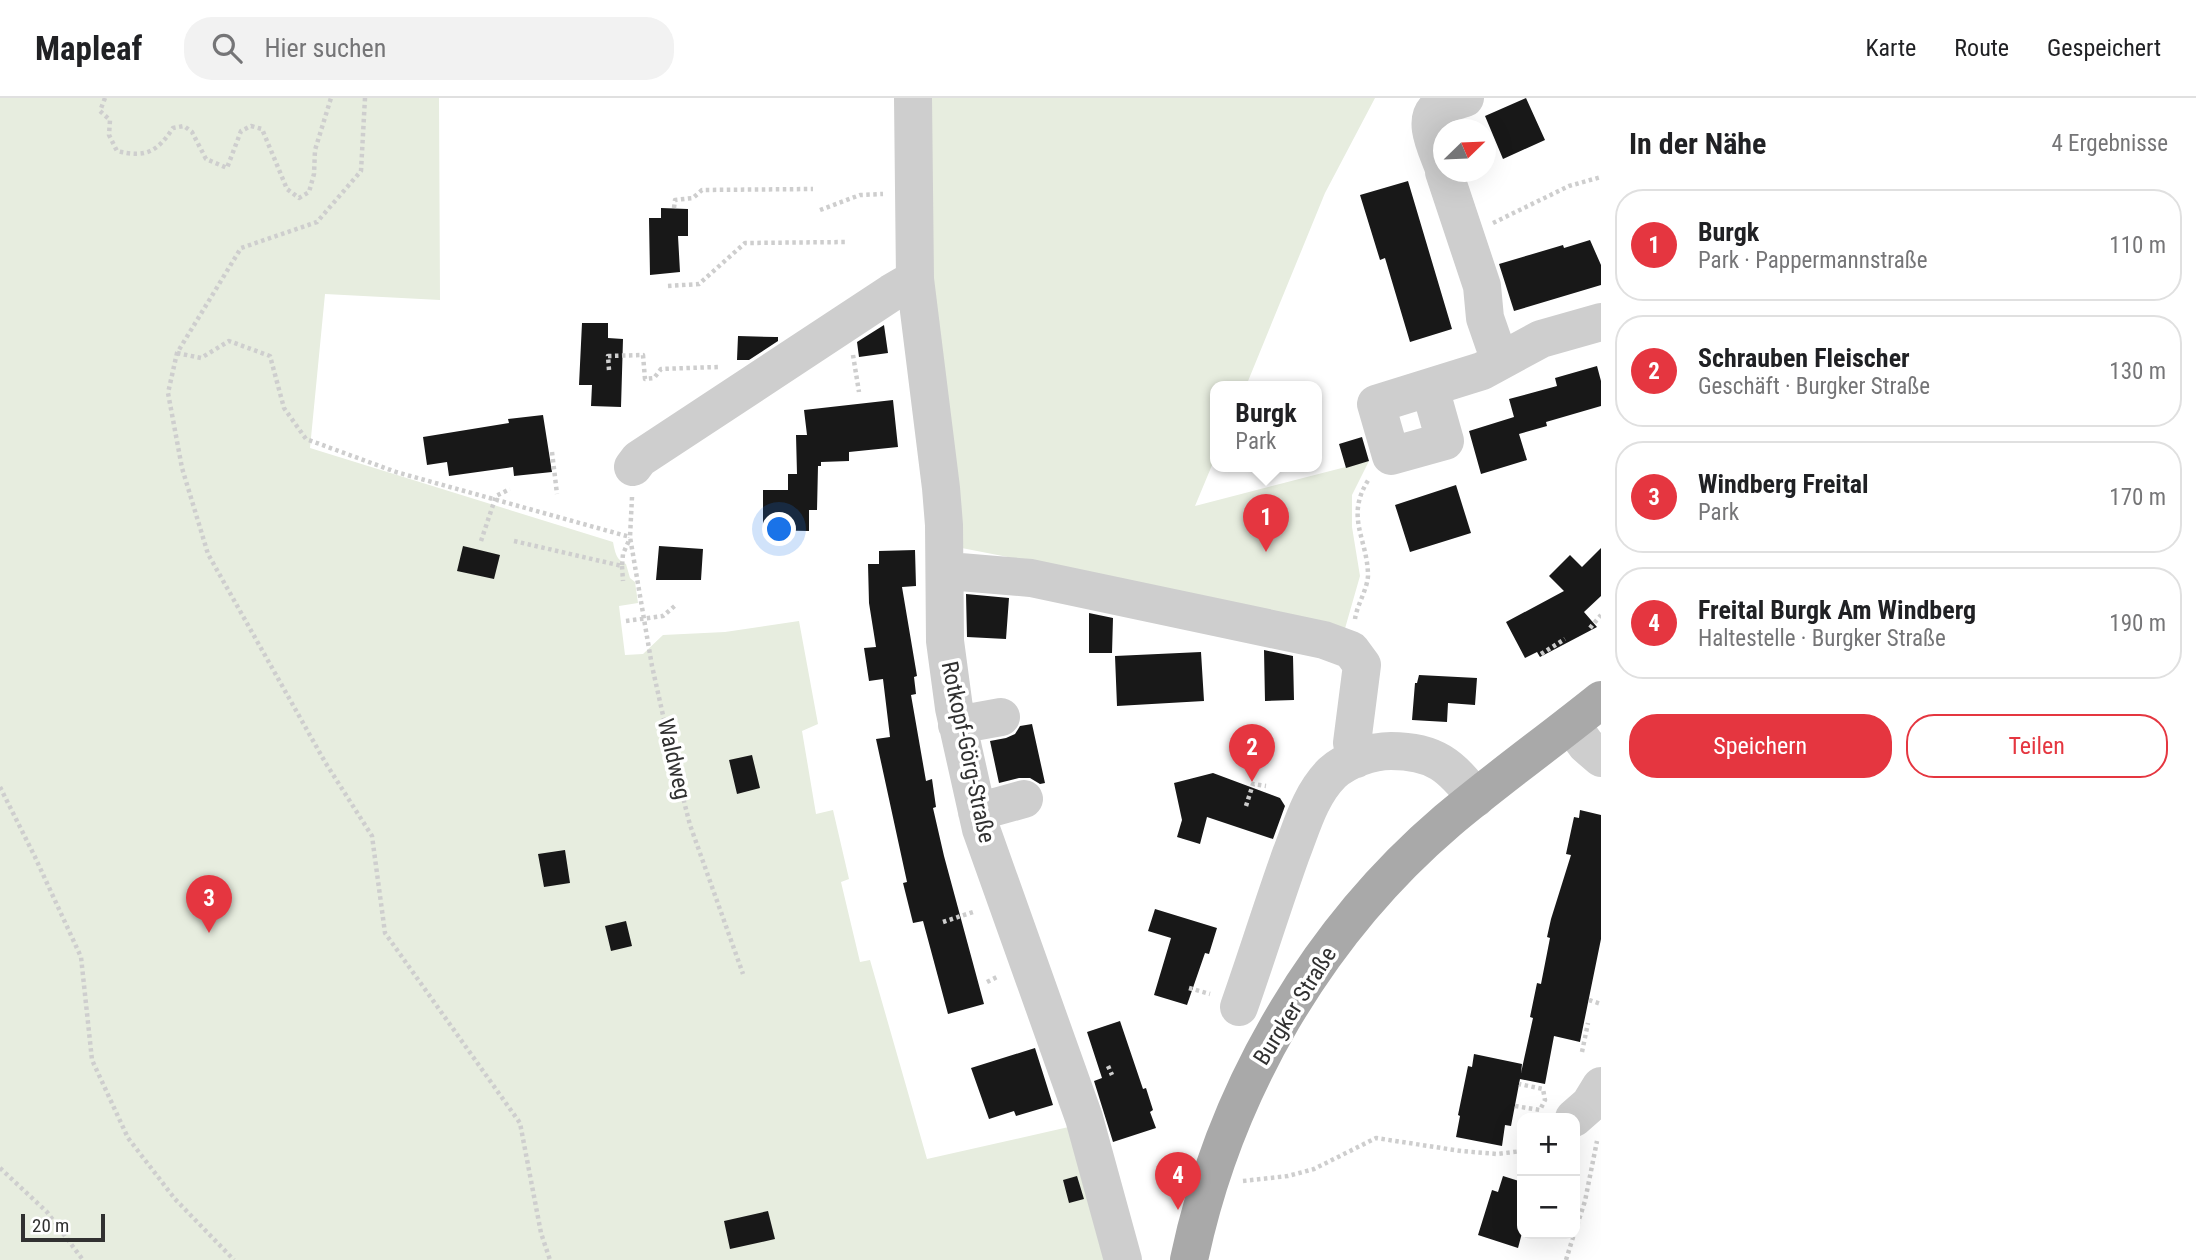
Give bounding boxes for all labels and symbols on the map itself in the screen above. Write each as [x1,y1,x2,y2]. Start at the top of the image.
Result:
north arrow [1433,119,1496,182]
pin: 1 [1243,494,1289,552]
your location [762,512,796,546]
street label: Rotkopf-Görg-Straße [936,659,1000,845]
street label: Waldweg [652,716,696,802]
pin: 2 [1229,724,1275,782]
pin: 3 [186,875,232,933]
street label: Burgker Straße [1248,942,1342,1070]
pin: 4 [1155,1152,1201,1210]
scale bar [21,1211,105,1243]

